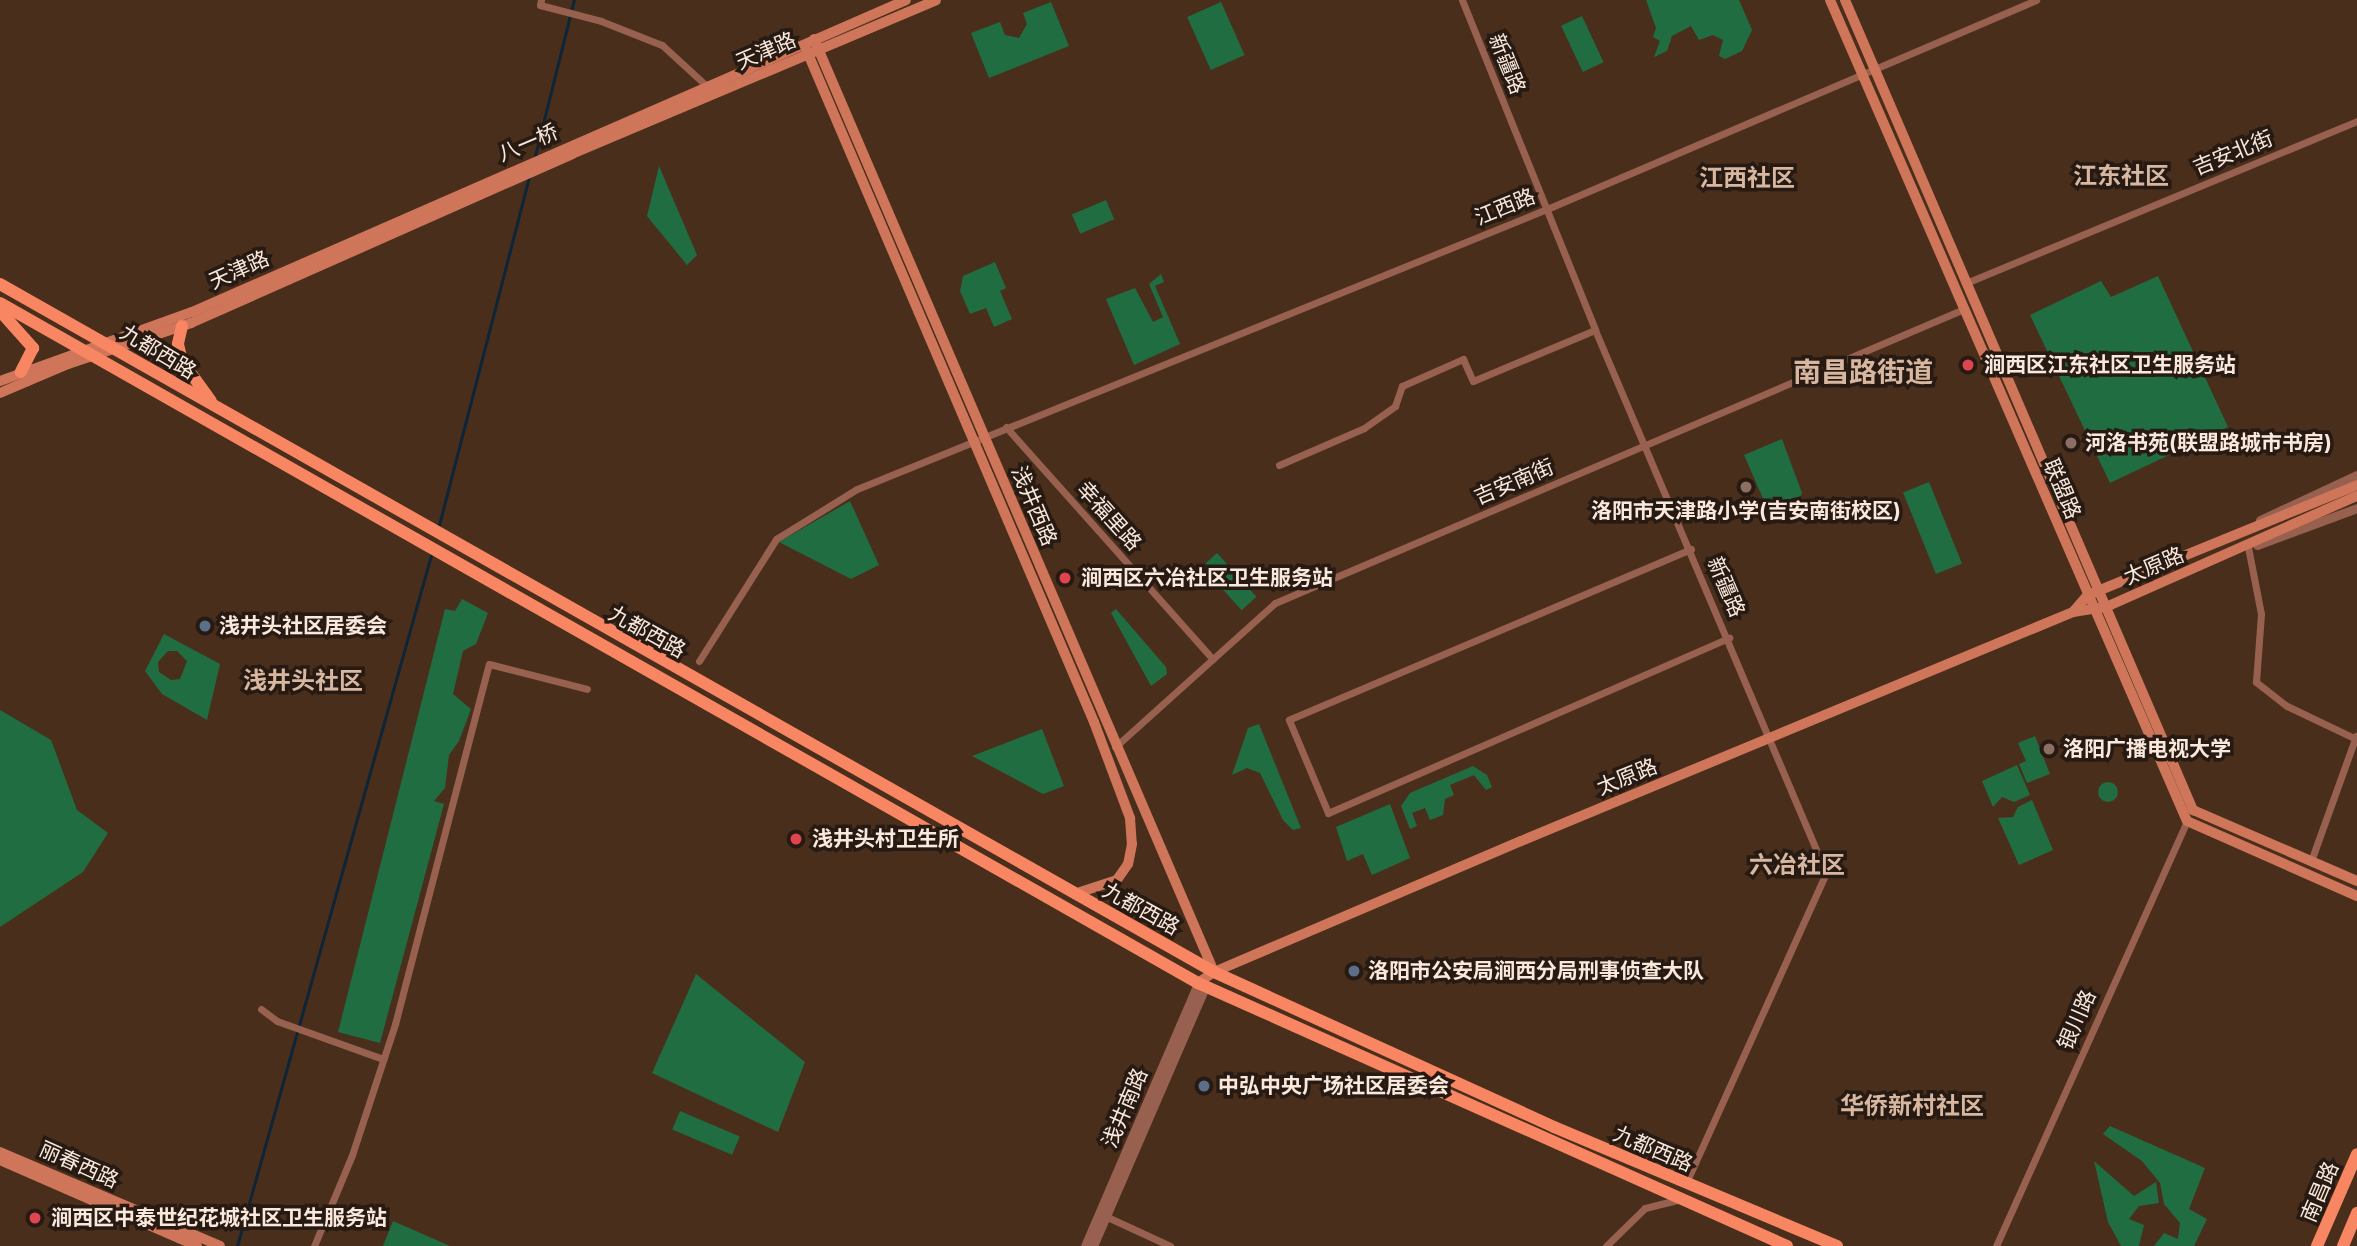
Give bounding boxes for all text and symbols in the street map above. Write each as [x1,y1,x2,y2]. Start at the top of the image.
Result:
street label: 天津路 [732,27,800,75]
street label: 新疆路 [1484,30,1530,98]
street label: 八一桥 [494,119,562,167]
street label: 吉安北街 [2189,126,2277,180]
district label: 江东社区 [2073,162,2169,190]
district label: 江西社区 [1699,164,1795,192]
street label: 江西路 [1471,184,1539,230]
street label: 天津路 [205,246,273,294]
street label: 九都西路 [116,320,200,384]
place label: 涧西区江东社区卫生服务站 [1984,352,2236,378]
district label: 南昌路街道 [1793,355,1933,389]
marker: 涧西区江东社区卫生服务站 [1958,355,1978,375]
place label: 河洛书苑(联盟路城市书房) [2085,430,2332,456]
marker: 河洛书苑(联盟路城市书房) [2063,435,2079,451]
street label: 吉安南街 [1470,454,1558,510]
street label: 联盟路 [2038,455,2086,523]
street label: 浅井西路 [1006,462,1062,550]
street label: 幸福里路 [1072,476,1146,556]
marker: 洛阳市天津路小学(吉安南街校区) [1738,479,1754,495]
place label: 洛阳市天津路小学(吉安南街校区) [1591,498,1901,524]
street label: 太原路 [2120,542,2188,590]
street label: 新疆路 [1702,553,1750,621]
place label: 涧西区六冶社区卫生服务站 [1081,565,1333,591]
marker: 涧西区六冶社区卫生服务站 [1055,568,1075,588]
street label: 九都西路 [604,601,690,663]
place label: 浅井头社区居委会 [219,613,387,639]
marker: 浅井头社区居委会 [197,618,213,634]
district label: 浅井头社区 [243,667,363,695]
place label: 洛阳广播电视大学 [2063,736,2231,762]
marker: 洛阳广播电视大学 [2041,741,2057,757]
street label: 太原路 [1593,754,1661,800]
place label: 浅井头村卫生所 [812,826,959,852]
marker: 浅井头村卫生所 [786,829,806,849]
district label: 六冶社区 [1749,851,1845,879]
street label: 九都西路 [1098,878,1184,940]
place label: 洛阳市公安局涧西分局刑事侦查大队 [1368,958,1704,984]
marker: 洛阳市公安局涧西分局刑事侦查大队 [1346,963,1362,979]
street label: 银川路 [2053,986,2101,1054]
street label: 浅井南路 [1097,1064,1153,1152]
place label: 中弘中央广场社区居委会 [1218,1073,1449,1099]
marker: 中弘中央广场社区居委会 [1196,1078,1212,1094]
district label: 华侨新村社区 [1840,1092,1984,1120]
street label: 九都西路 [1609,1121,1697,1177]
street label: 丽春西路 [36,1136,122,1194]
street label: 南昌路 [2296,1158,2344,1226]
place label: 涧西区中泰世纪花城社区卫生服务站 [51,1205,387,1231]
marker: 涧西区中泰世纪花城社区卫生服务站 [25,1208,45,1228]

